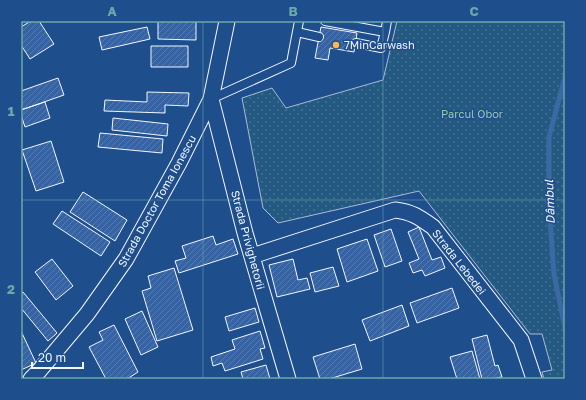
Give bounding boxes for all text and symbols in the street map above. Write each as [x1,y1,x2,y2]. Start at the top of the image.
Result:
text: A [107,3,117,19]
text: B [288,3,298,19]
text: C [469,3,479,19]
place label: 7MinCarwash [344,38,415,51]
marker: 7MinCarwash [331,40,341,50]
text: 1 [8,103,15,119]
park label: Parcul Obor [441,107,504,120]
street label: Strada Doctor Toma Ionescu [115,133,198,269]
water label: Dâmbul [541,178,558,224]
street label: Strada Privighetorii [229,189,268,291]
street label: Strada Lebedei [430,227,489,297]
text: 2 [7,281,15,297]
scale bar [32,344,83,370]
text: 20 m [38,350,66,365]

